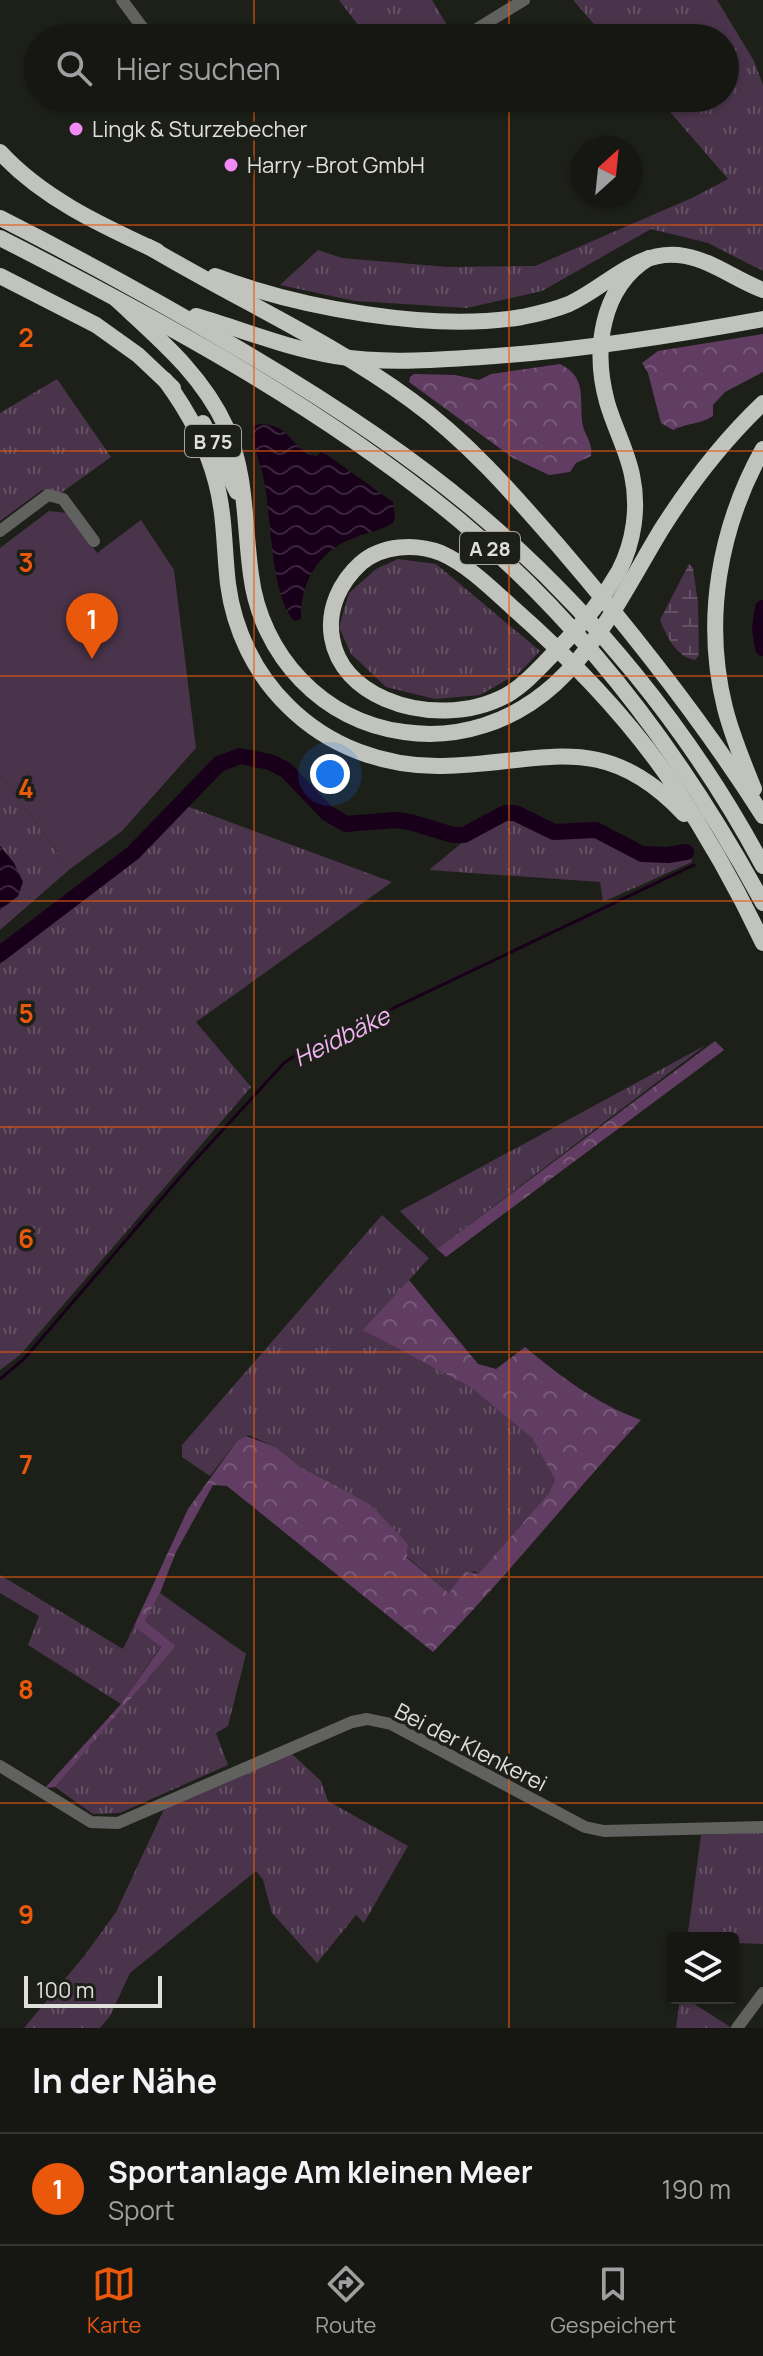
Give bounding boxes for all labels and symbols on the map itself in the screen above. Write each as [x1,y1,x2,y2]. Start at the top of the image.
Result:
place label: Lingk & Sturzebecher [92,114,307,144]
marker: Lingk & Sturzebecher [67,120,85,138]
north arrow [571,136,643,208]
place label: Harry -Brot GmbH [247,150,425,180]
marker: Harry -Brot GmbH [222,156,240,174]
text: 2 [18,319,34,355]
road number: B 75 [185,425,241,457]
road number: A 28 [460,532,520,564]
text: 3 [18,544,34,580]
pin: 1 [66,593,118,659]
your location [310,754,350,794]
text: 4 [18,770,34,806]
text: 5 [18,995,34,1031]
water label: Heidbäke [287,998,397,1074]
text: 6 [18,1220,34,1256]
text: 7 [19,1446,33,1482]
text: 8 [18,1671,34,1707]
street label: Bei der Klenkerei [390,1696,552,1798]
text: 9 [18,1896,34,1932]
scale bar [24,1972,162,2008]

